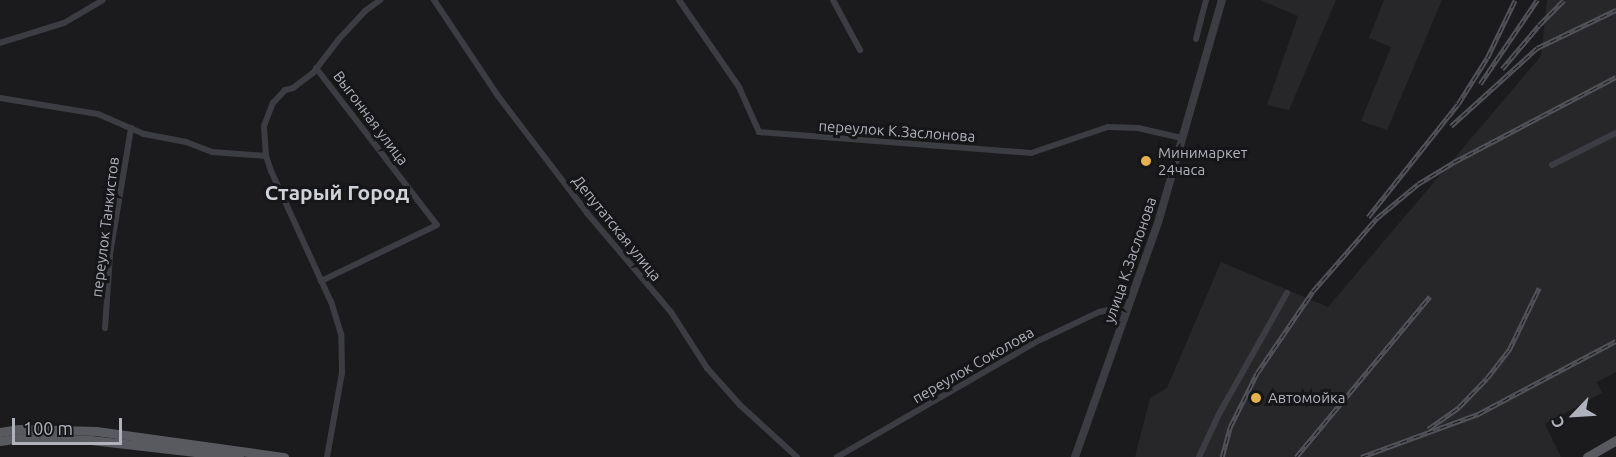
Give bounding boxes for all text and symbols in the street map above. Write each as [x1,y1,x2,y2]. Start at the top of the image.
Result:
street label: Выгонная улица [330,67,412,169]
street label: переулок К.Заслонова [818,117,976,145]
place label: Минимаркет 24часа [1158,143,1247,178]
marker: Минимаркет 24часа [1139,154,1153,168]
street label: переулок Танкистов [87,156,123,298]
street label: Депутатская улица [569,171,665,285]
district label: Старый Город [265,179,409,205]
street label: улица К.Заслонова [1100,195,1160,325]
street label: переулок Соколова [909,323,1037,407]
north arrow [1544,385,1604,445]
place label: Автомойка [1268,389,1345,407]
marker: Автомойка [1249,391,1263,405]
scale bar [15,406,124,444]
text: С [1547,414,1568,431]
text: 100 m [23,418,73,438]

